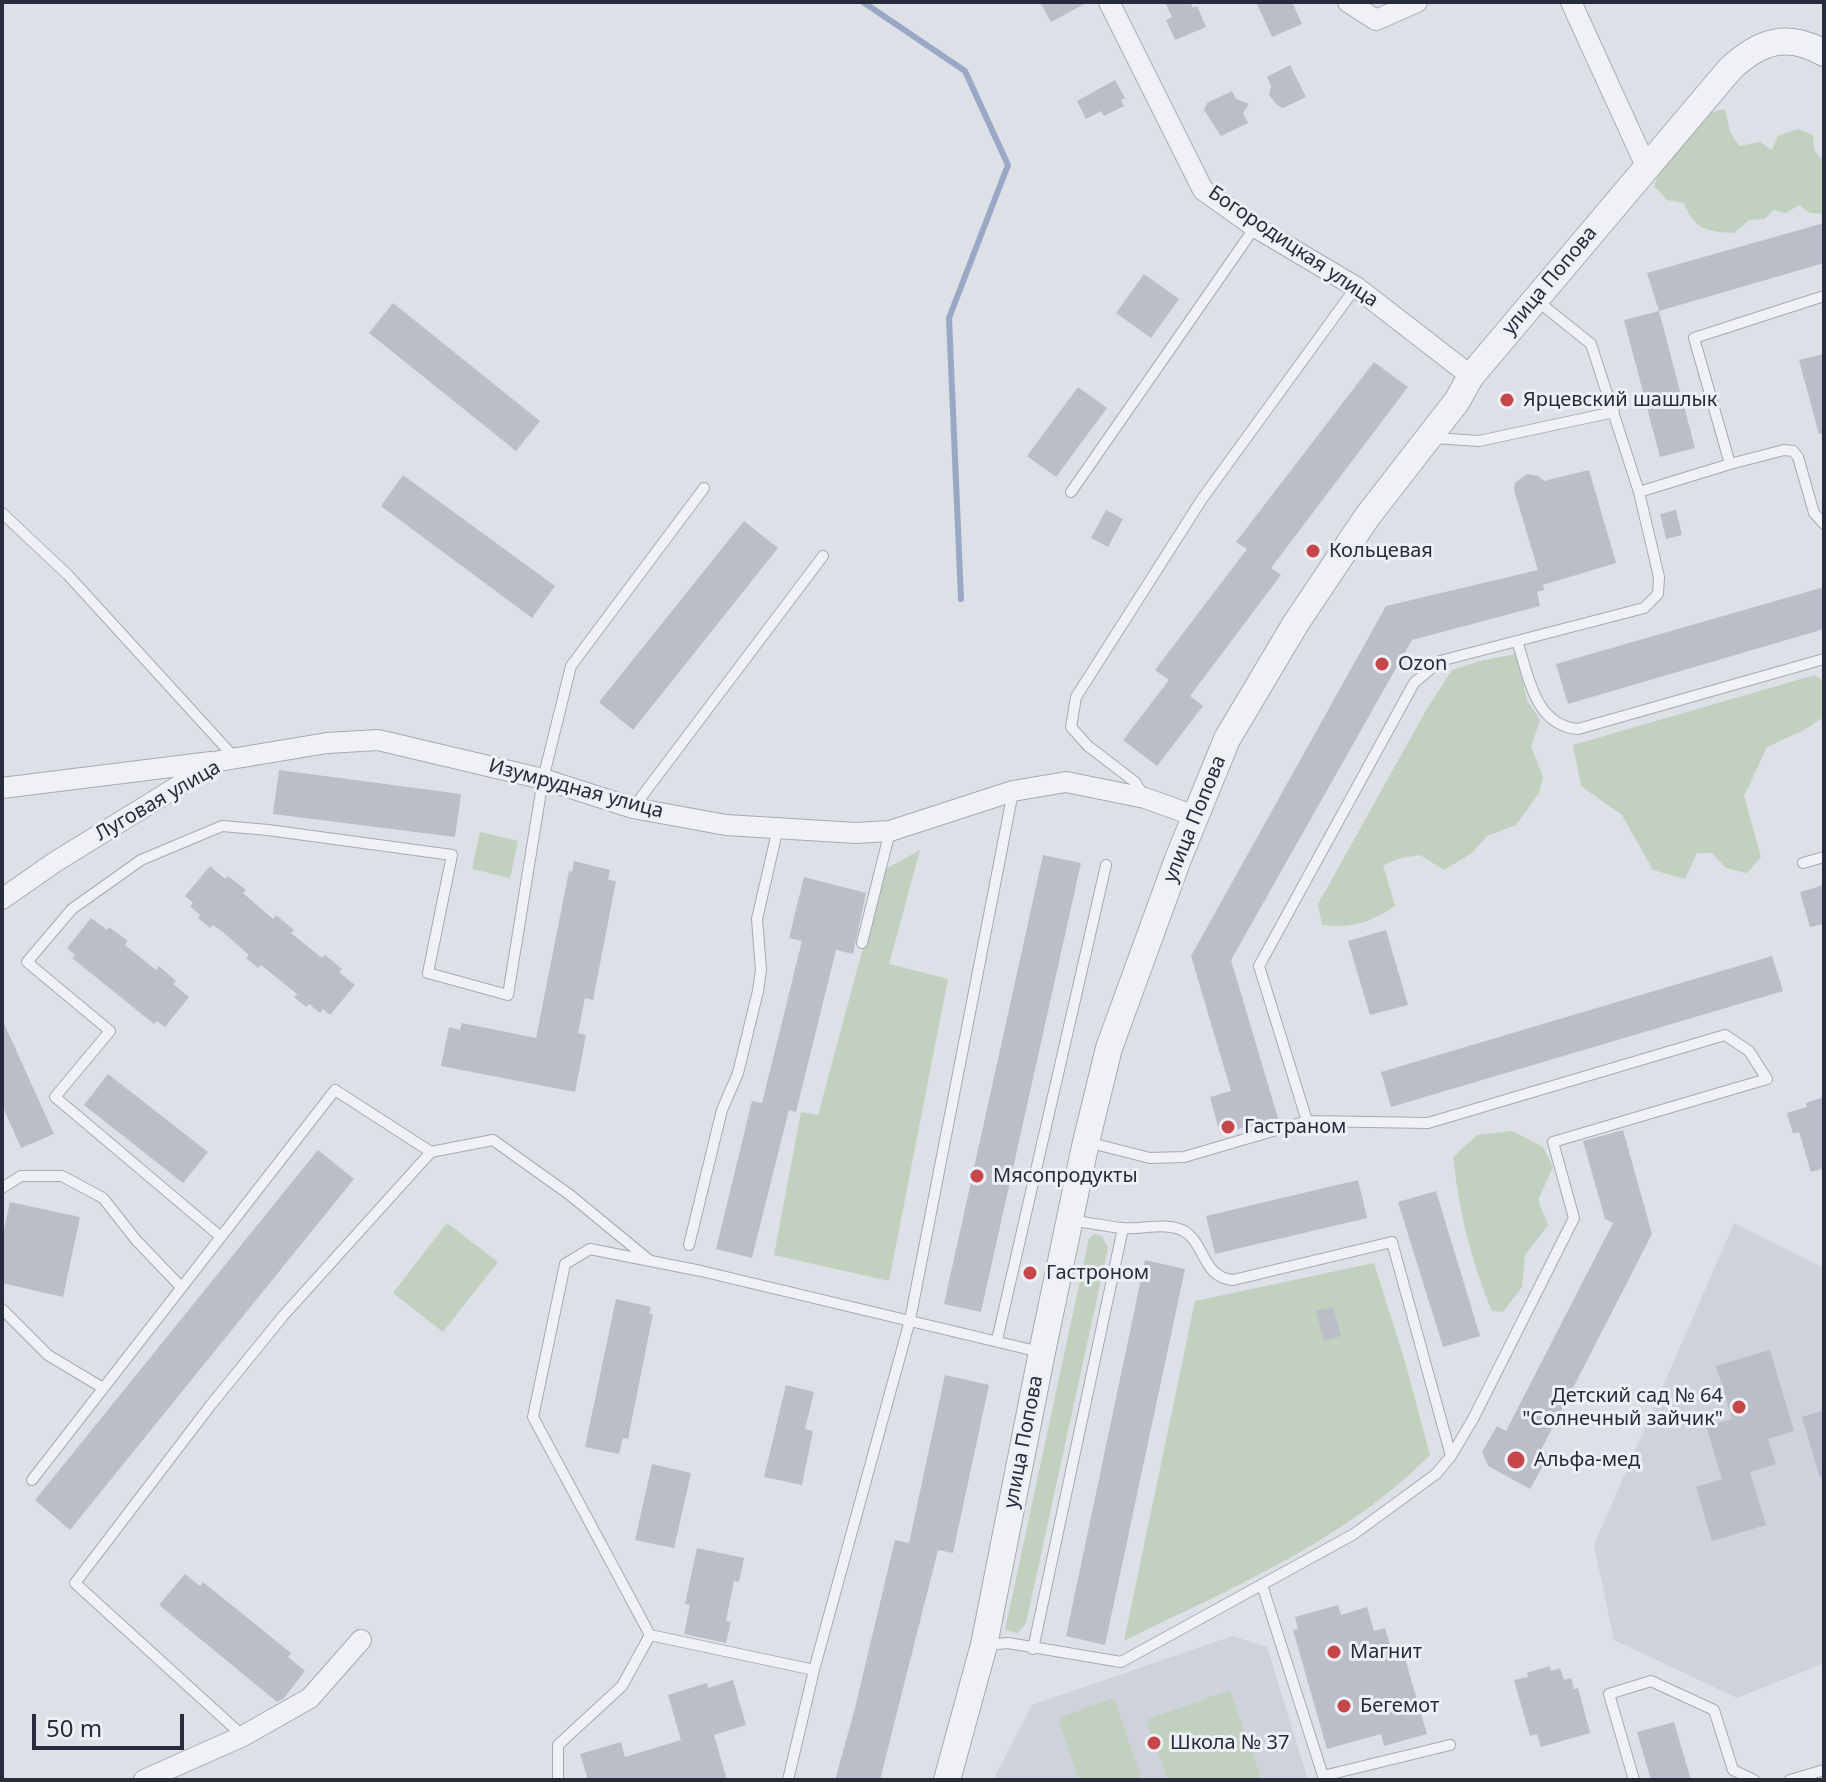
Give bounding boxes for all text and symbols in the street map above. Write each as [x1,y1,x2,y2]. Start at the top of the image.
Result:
street label: Богородицкая улица [1203,181,1383,313]
street label: улица Попова [1497,222,1603,340]
place label: Ярцевский шашлык [1523,388,1717,412]
marker: Ярцевский шашлык [1498,391,1516,409]
place label: Кольцевая [1329,539,1433,563]
marker: Кольцевая [1304,542,1322,560]
place label: Ozon [1398,652,1447,676]
marker: Ozon [1373,655,1391,673]
street label: улица Попова [1159,752,1231,886]
street label: Изумрудная улица [486,754,666,824]
street label: Луговая улица [91,756,225,846]
place label: Гастраном [1244,1115,1346,1139]
marker: Гастраном [1219,1118,1237,1136]
place label: Мясопродукты [993,1164,1138,1188]
marker: Мясопродукты [968,1167,986,1185]
place label: Гастроном [1046,1261,1149,1285]
marker: Гастроном [1021,1264,1039,1282]
street label: улица Попова [999,1374,1049,1510]
place label: Детский сад № 64 "Солнечный зайчик" [1522,1384,1723,1431]
marker: Детский сад № 64 "Солнечный зайчик" [1730,1398,1748,1416]
place label: Альфа-мед [1534,1448,1640,1472]
marker: Альфа-мед [1505,1449,1527,1471]
place label: Магнит [1350,1640,1422,1664]
marker: Магнит [1325,1643,1343,1661]
place label: Бегемот [1360,1694,1439,1718]
marker: Бегемот [1335,1697,1353,1715]
scale bar [36,1698,188,1748]
text: 50 m [46,1711,102,1744]
place label: Школа № 37 [1170,1731,1289,1755]
marker: Школа № 37 [1145,1734,1163,1752]

